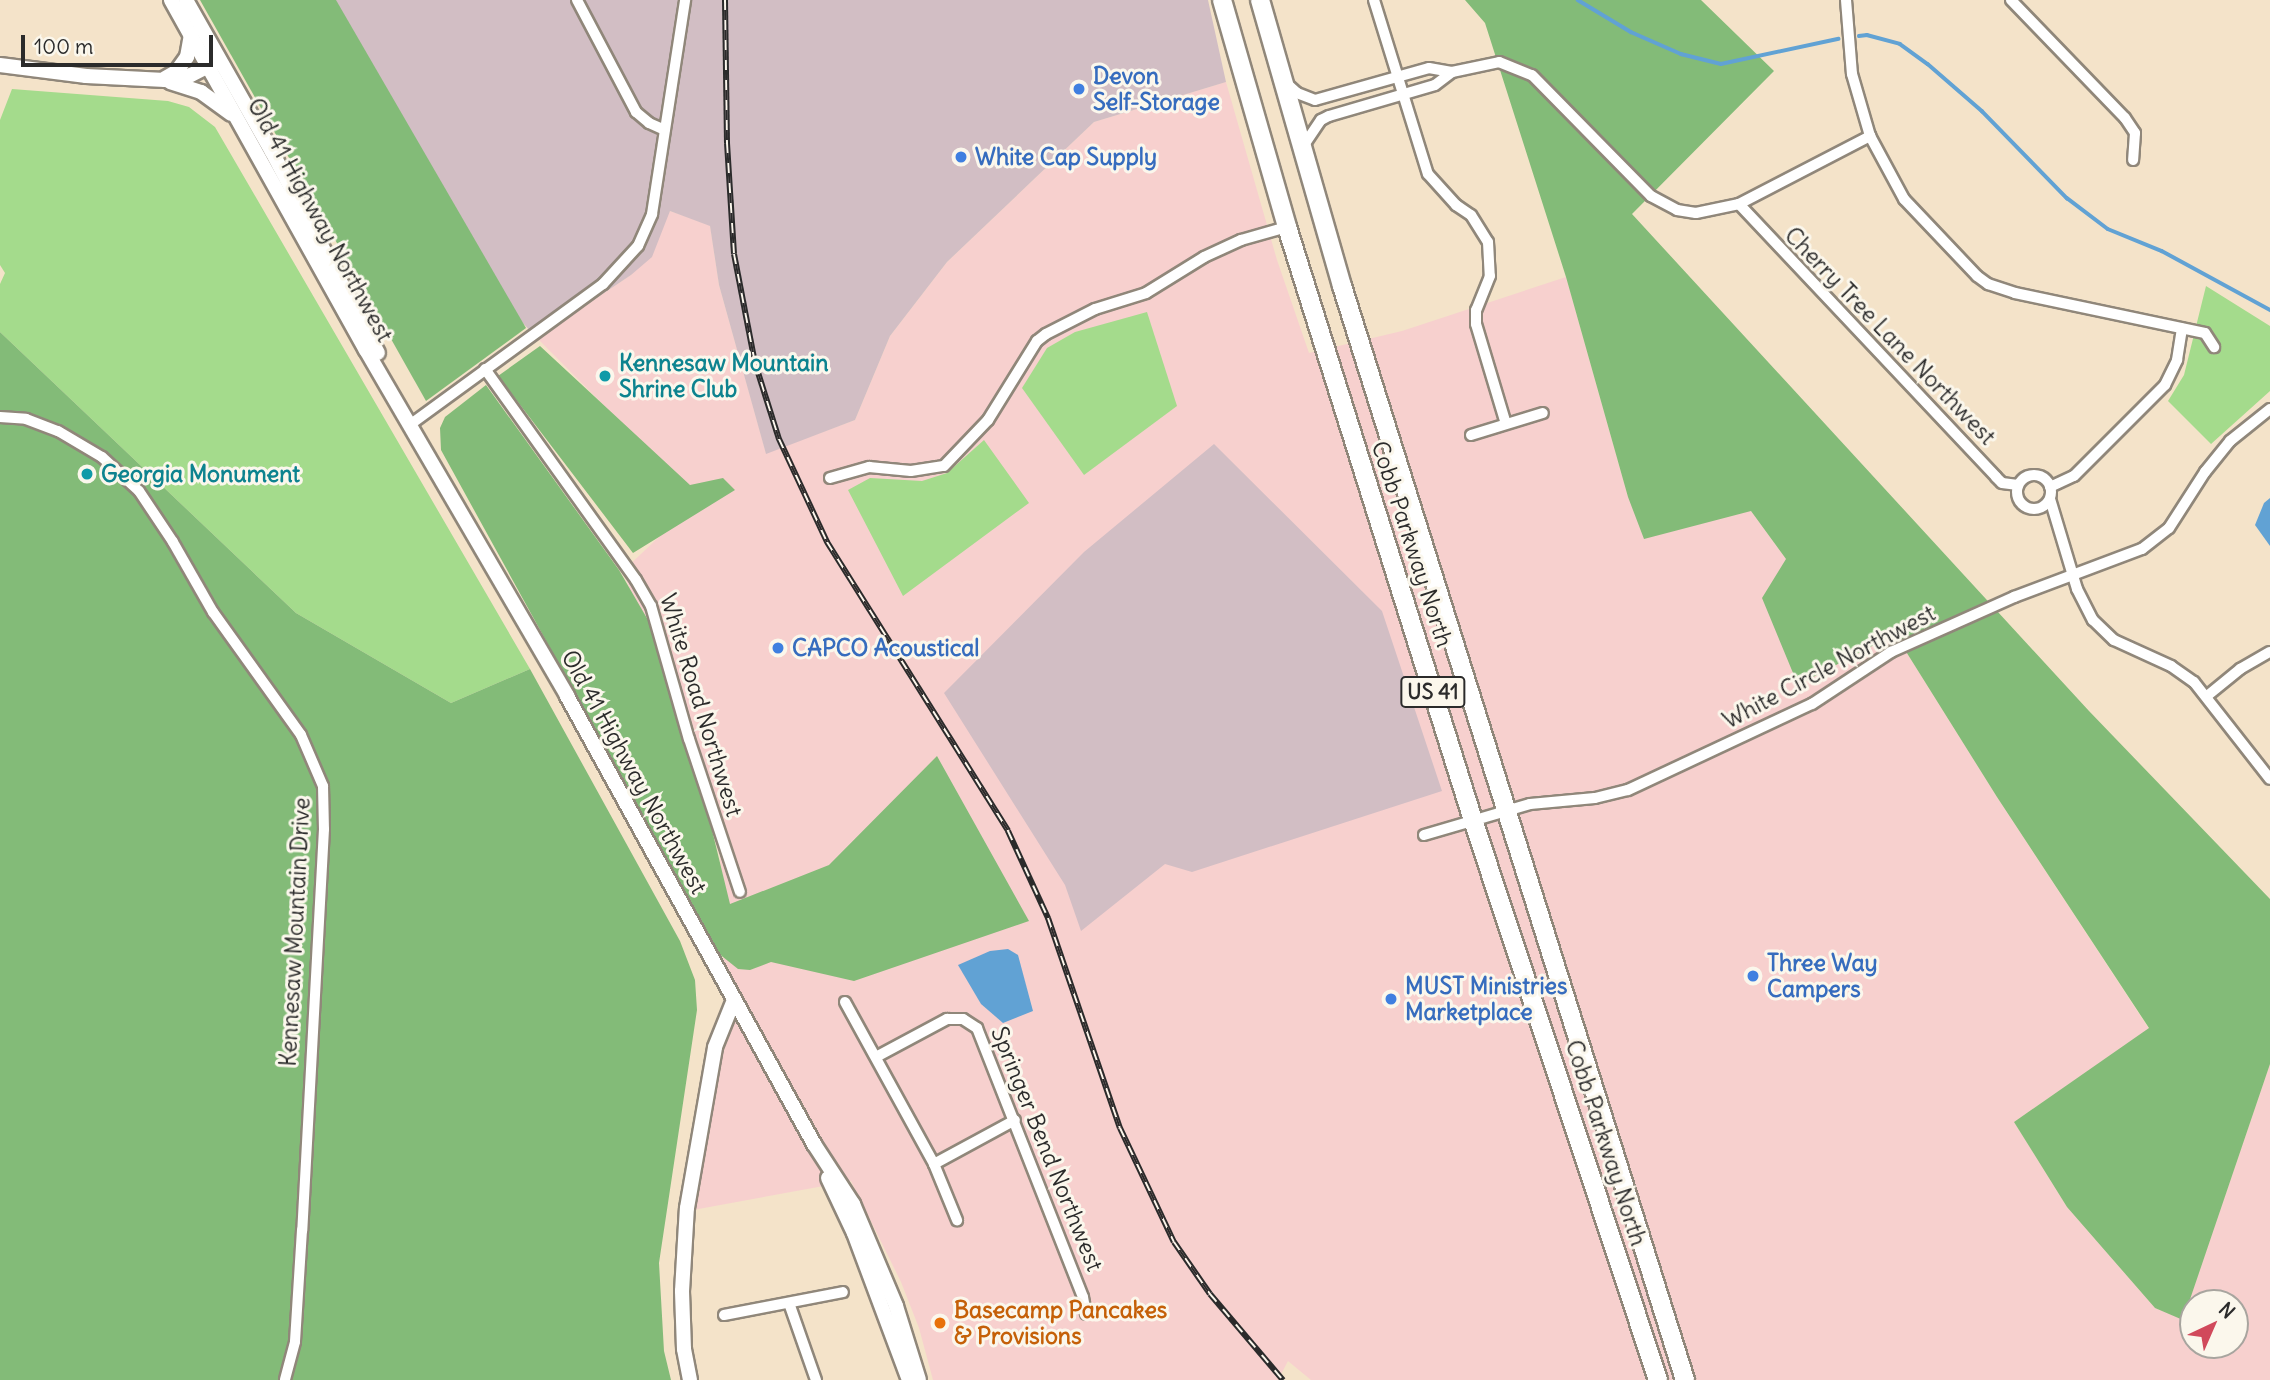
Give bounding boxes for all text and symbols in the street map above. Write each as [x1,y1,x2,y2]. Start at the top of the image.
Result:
scale bar [24,21,217,65]
text: 100 m [34,33,93,60]
place label: Devon Self-Storage [1093,62,1220,116]
marker: Devon Self-Storage [1071,81,1087,97]
street label: Old 41 Highway Northwest [241,93,399,347]
place label: White Cap Supply [975,143,1157,171]
marker: White Cap Supply [953,149,969,165]
street label: Cherry Tree Lane Northwest [1779,221,2001,451]
place label: Kennesaw Mountain Shrine Club [619,349,829,403]
marker: Kennesaw Mountain Shrine Club [597,368,613,384]
street label: Cobb Parkway North [1366,438,1458,650]
place label: Georgia Monument [101,460,300,488]
marker: Georgia Monument [79,466,95,482]
street label: White Road Northwest [654,590,748,820]
street label: White Circle Northwest [1718,599,1940,735]
place label: CAPCO Acoustical [792,634,979,662]
marker: CAPCO Acoustical [770,640,786,656]
street label: Old 41 Highway Northwest [555,645,713,899]
road number: US 41 [1400,674,1466,710]
street label: Kennesaw Mountain Drive [274,797,316,1067]
place label: Three Way Campers [1767,949,1877,1003]
marker: Three Way Campers [1745,968,1761,984]
place label: MUST Ministries Marketplace [1405,972,1567,1026]
marker: MUST Ministries Marketplace [1383,991,1399,1007]
street label: Springer Bend Northwest [985,1023,1109,1275]
street label: Cobb Parkway North [1560,1037,1652,1249]
north arrow [2179,1289,2249,1359]
place label: Basecamp Pancakes & Provisions [954,1296,1167,1350]
text: N [2214,1297,2240,1324]
marker: Basecamp Pancakes & Provisions [932,1315,948,1331]

